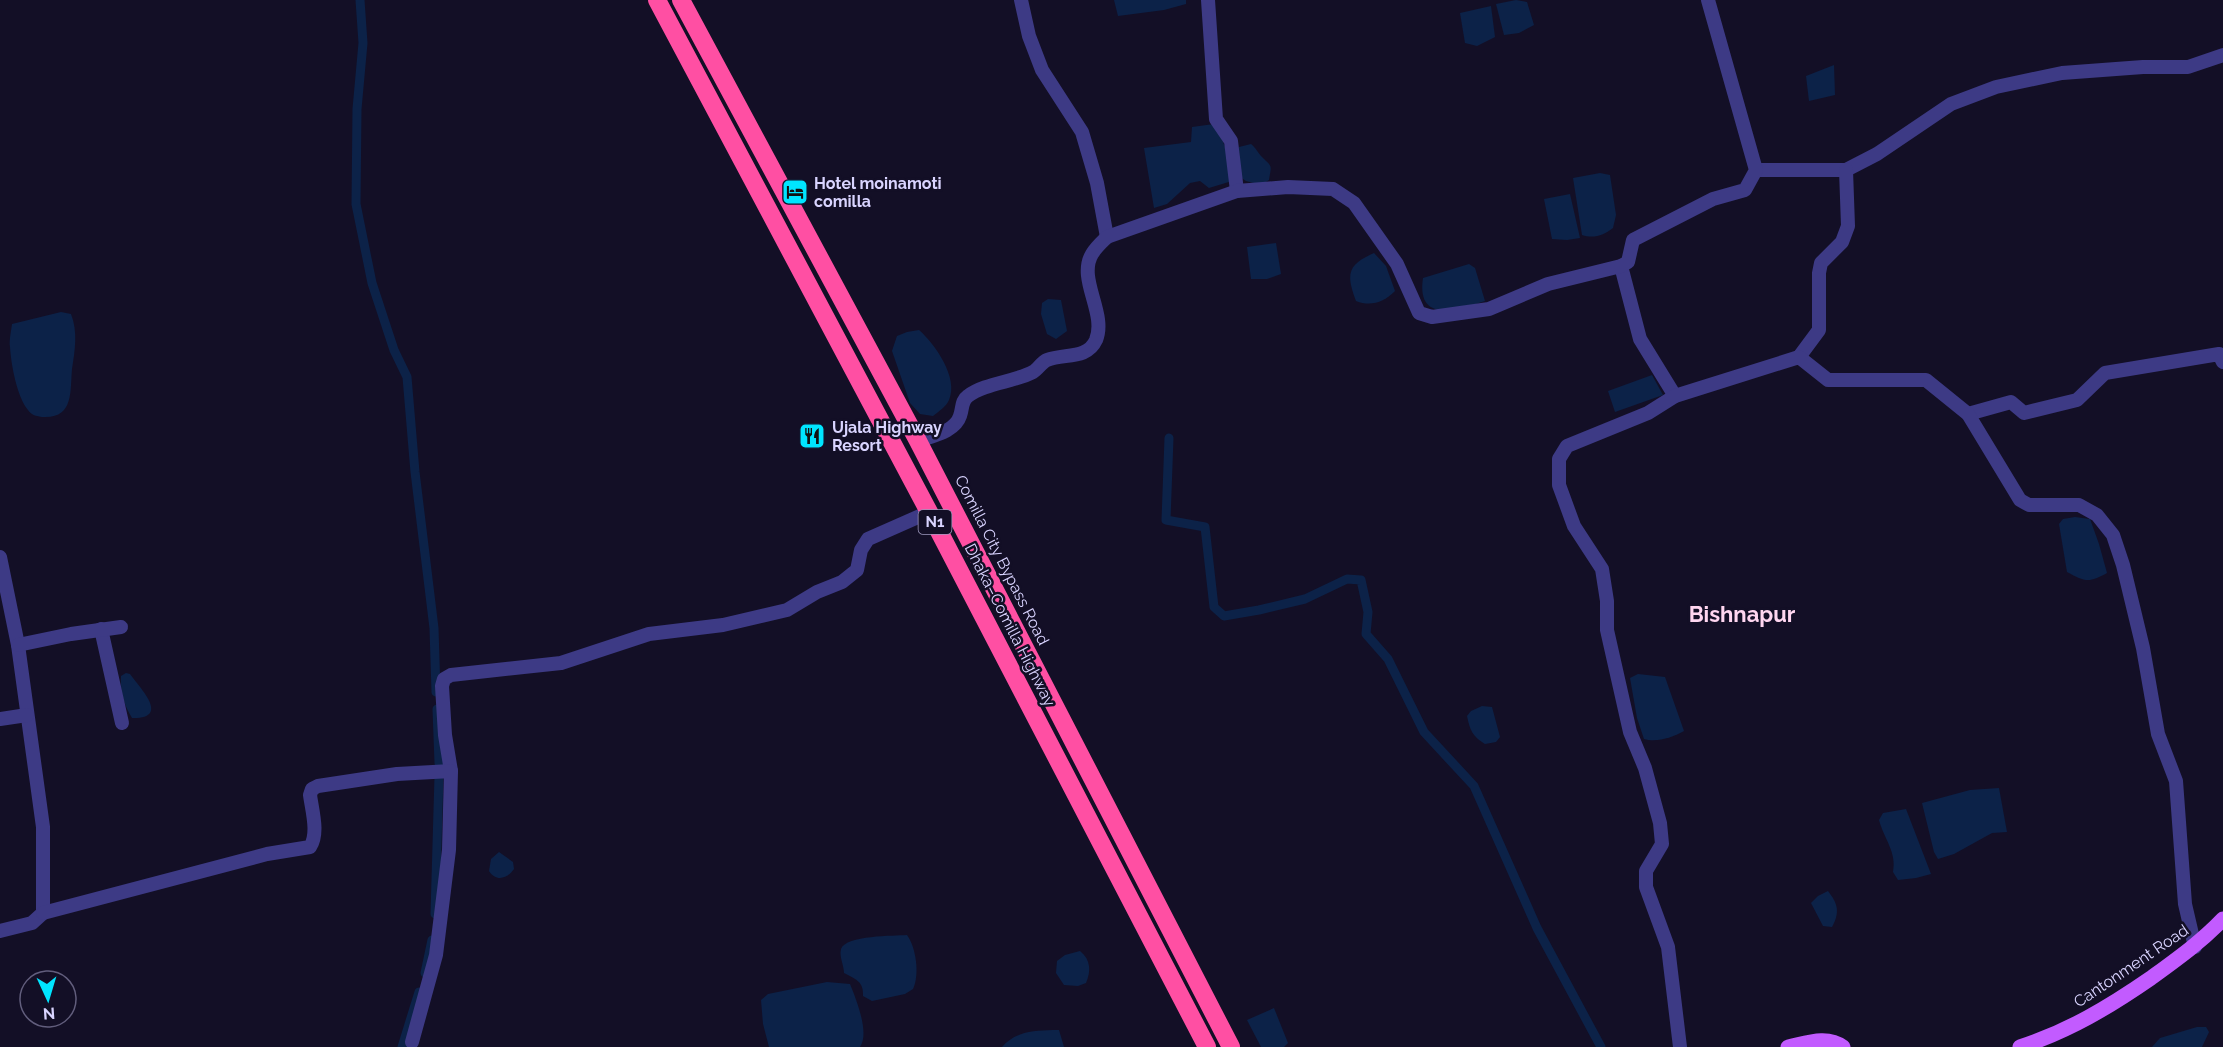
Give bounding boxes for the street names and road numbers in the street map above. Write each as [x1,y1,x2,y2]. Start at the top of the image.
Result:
street label: Comilla City Bypass Road [951,472,1053,648]
road number: N1 [918,510,952,534]
street label: Dhaka–Comilla Highway [961,540,1060,710]
street label: Cantonment Road [2070,921,2192,1011]

